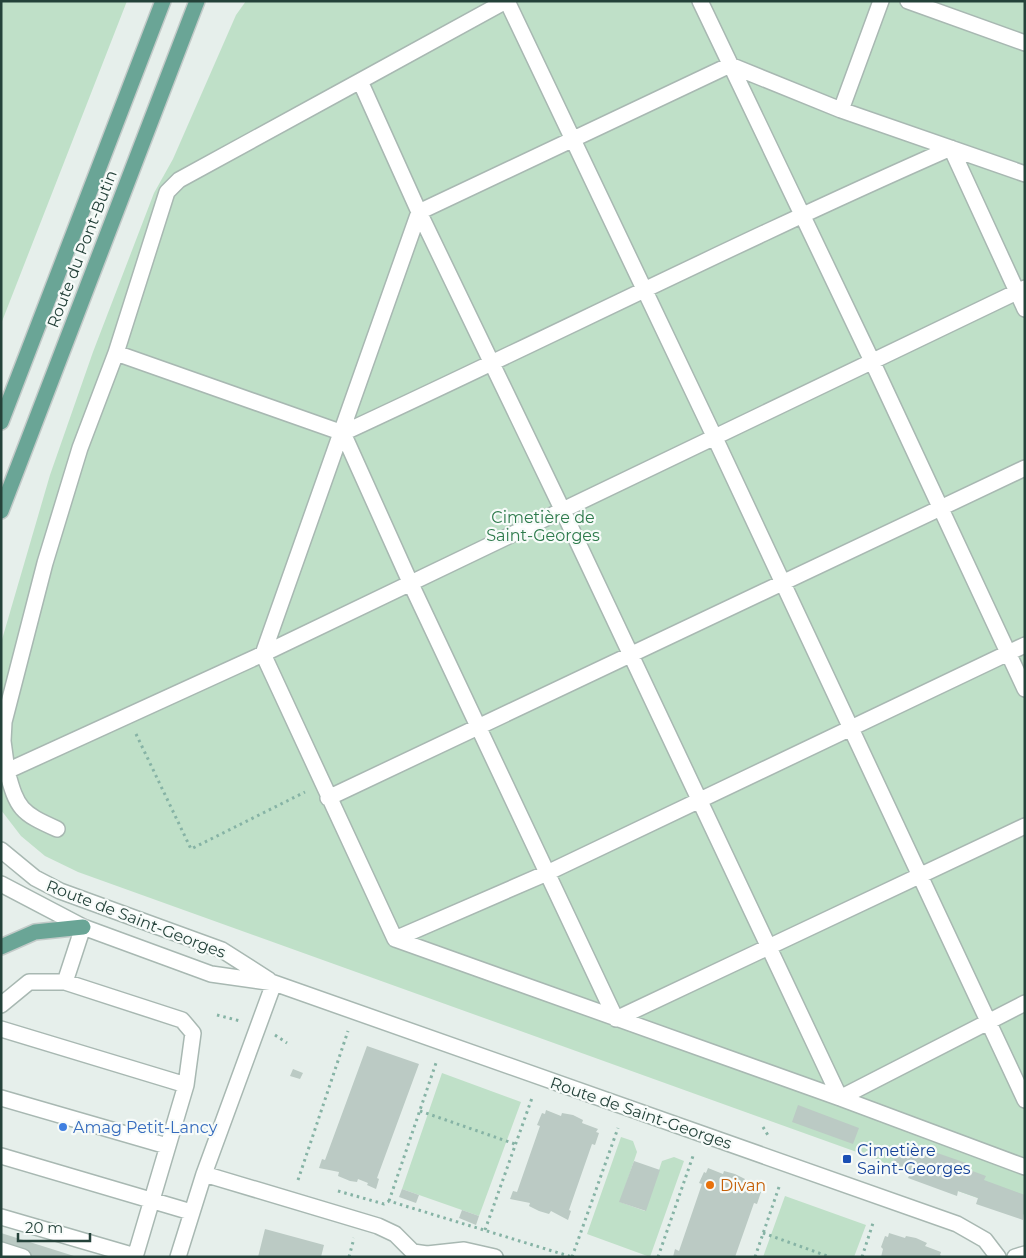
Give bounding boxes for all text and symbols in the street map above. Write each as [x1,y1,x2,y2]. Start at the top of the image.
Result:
street label: Route du Pont-Butin [43,168,121,330]
park label: Cimetière de Saint-Georges [486,508,600,545]
street label: Route de Saint-Georges [44,876,229,962]
street label: Route de Saint-Georges [548,1073,734,1153]
place label: Amag Petit-Lancy [73,1118,218,1137]
marker: Amag Petit-Lancy [57,1121,69,1133]
place label: Cimetière Saint-Georges [857,1141,971,1178]
marker: Cimetière Saint-Georges [841,1153,853,1165]
place label: Divan [720,1176,766,1195]
marker: Divan [704,1179,716,1191]
scale bar [18,1210,90,1242]
text: 20 m [25,1218,63,1237]

